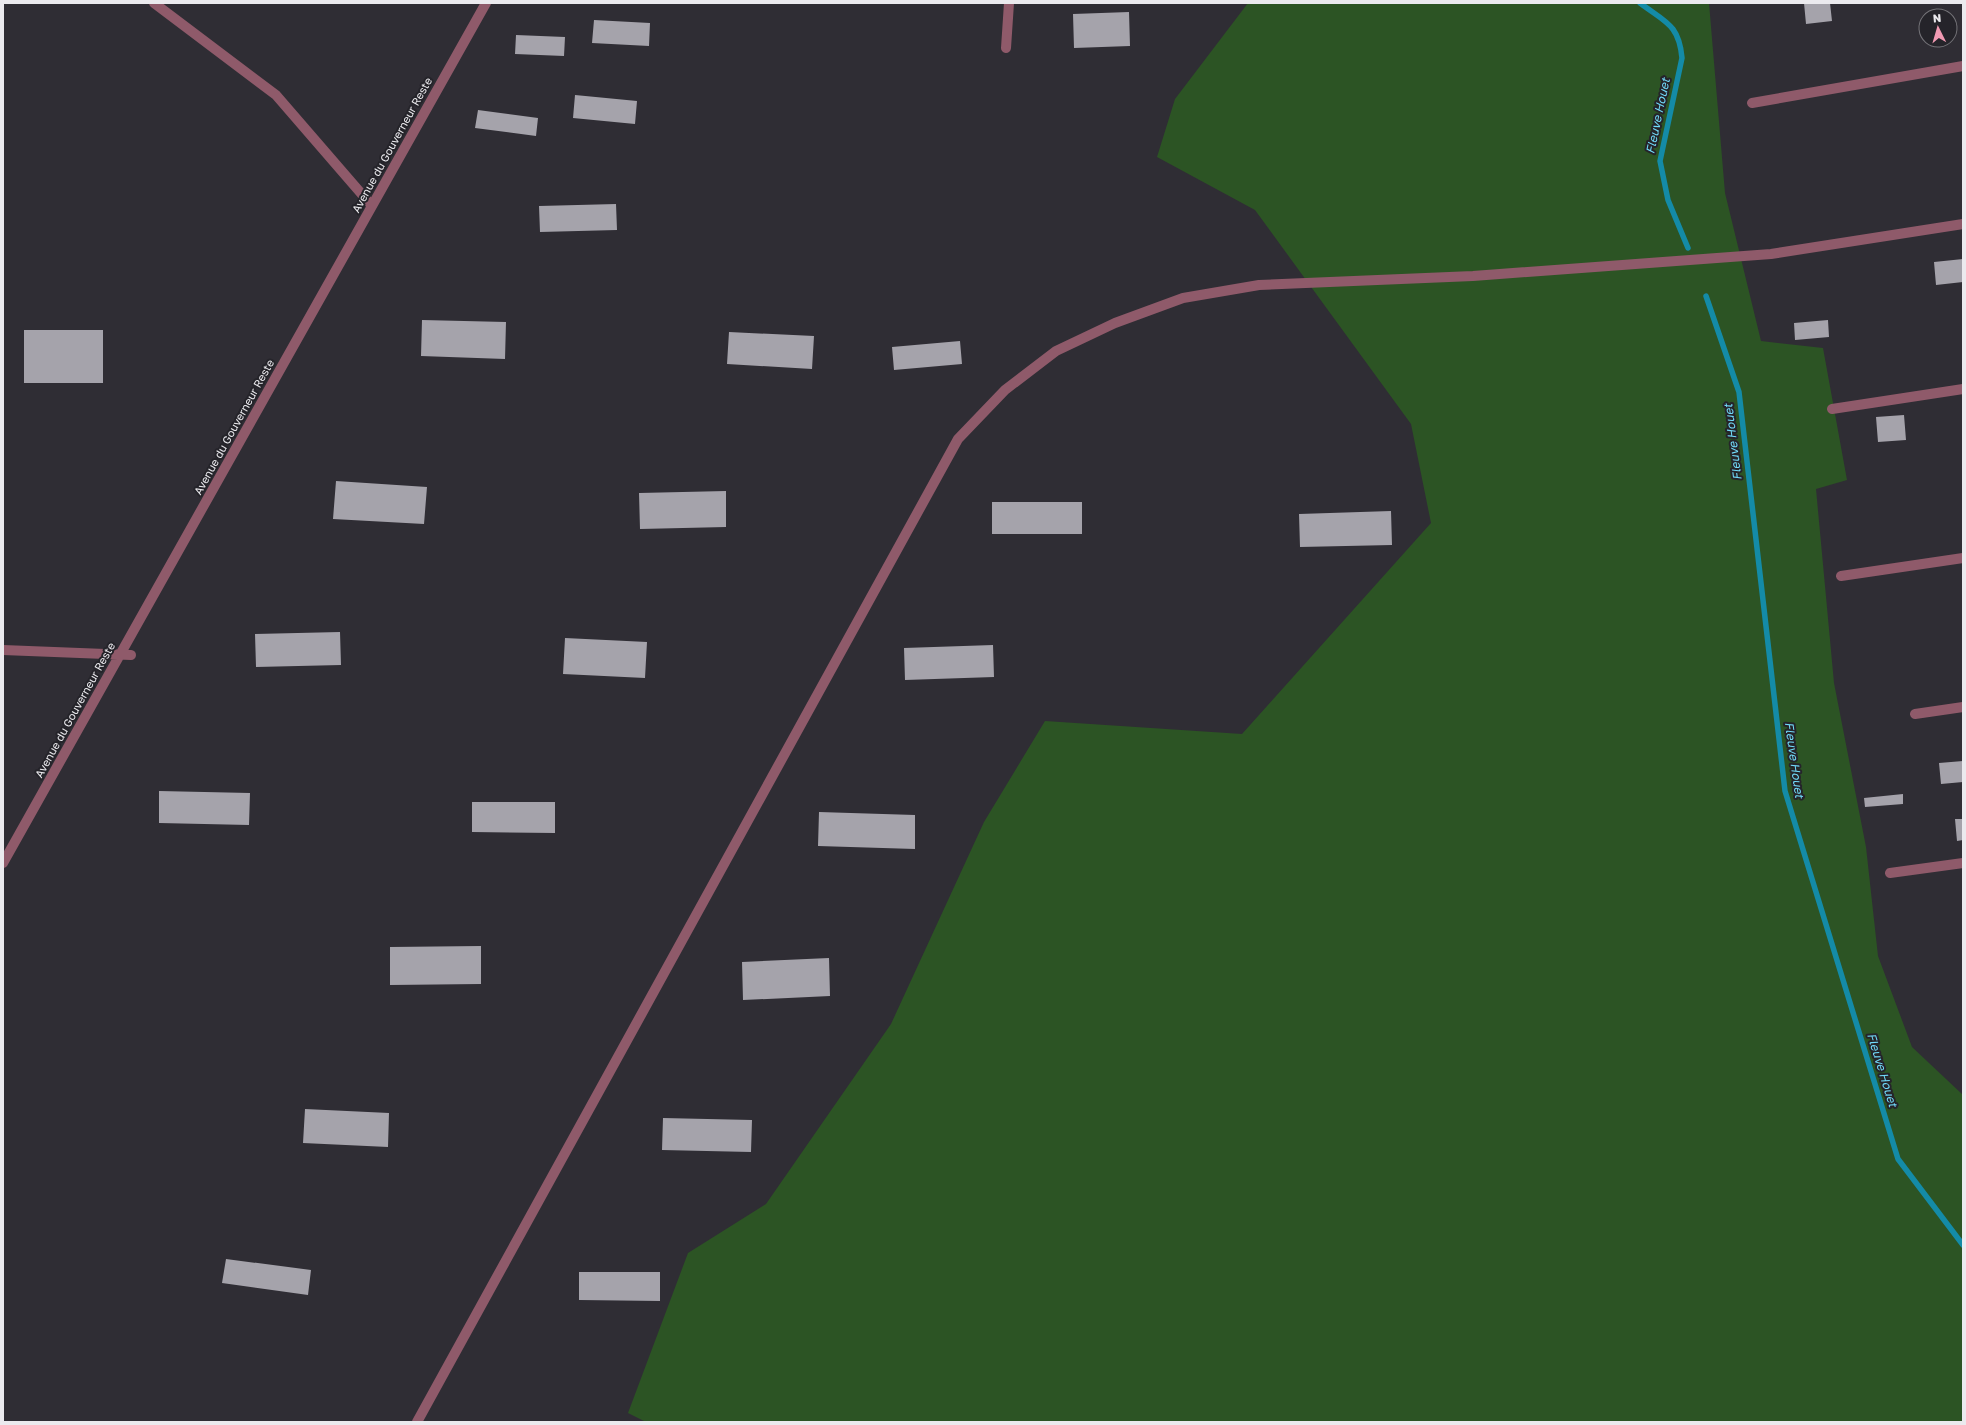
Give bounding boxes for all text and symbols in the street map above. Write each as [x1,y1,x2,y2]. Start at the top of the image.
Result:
north arrow [1918,8,1958,48]
text: N [1932,11,1942,24]
street label: Avenue du Gouverneur Reste [349,75,434,215]
water label: Fleuve Houet [1642,76,1673,155]
street label: Avenue du Gouverneur Reste [191,357,276,497]
water label: Fleuve Houet [1720,402,1745,481]
street label: Avenue du Gouverneur Reste [32,640,117,780]
water label: Fleuve Houet [1782,721,1807,800]
water label: Fleuve Houet [1864,1031,1901,1110]

